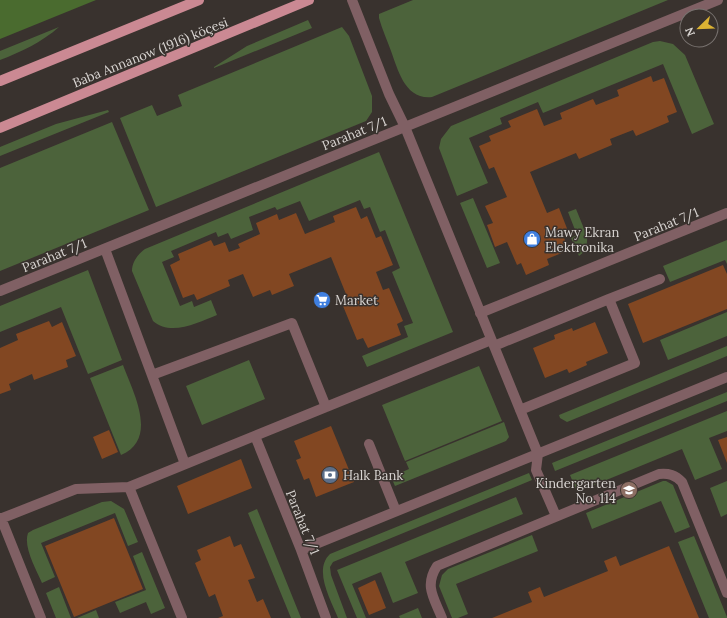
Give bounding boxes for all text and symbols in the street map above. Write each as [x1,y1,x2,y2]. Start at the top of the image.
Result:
north arrow [679,8,719,48]
street label: Baba Annanow (1916) köçesi [70,13,231,91]
text: N [681,25,698,39]
street label: Parahat 7/1 [319,113,389,154]
street label: Parahat 7/1 [631,204,701,245]
place label: Mawy Ekran Elektronika [545,224,619,256]
shop icon: Mawy Ekran Elektronika [522,229,542,249]
street label: Parahat 7/1 [19,235,89,276]
supermarket icon: Market [312,290,332,310]
place label: Market [335,292,378,309]
bank icon: Halk Bank [320,465,340,485]
place label: Halk Bank [343,467,403,484]
place label: Kindergarten No. 114 [536,475,616,507]
school or university icon: Kindergarten No. 114 [619,480,639,500]
street label: Parahat 7/1 [282,487,323,557]

